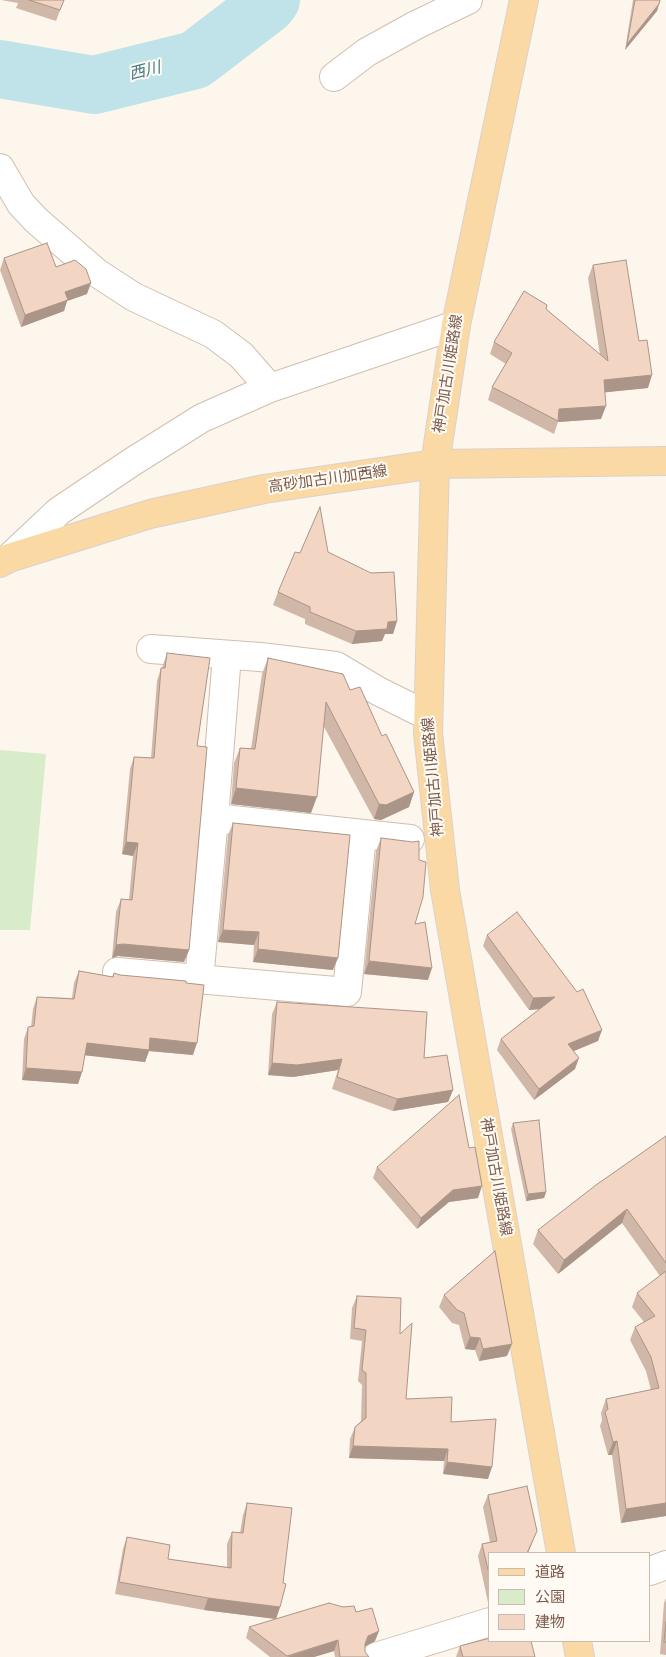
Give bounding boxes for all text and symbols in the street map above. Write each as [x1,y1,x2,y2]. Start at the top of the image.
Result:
water label: 西川 [127,59,163,85]
street label: 神戸加古川姫路線 [431,313,467,435]
street label: 高砂加古川加西線 [267,463,389,497]
street label: 神戸加古川姫路線 [420,716,448,838]
street label: 神戸加古川姫路線 [476,1116,514,1238]
legend [488,1552,651,1642]
text: 道路 [535,1561,565,1583]
text: 公園 [535,1586,565,1608]
text: 建物 [535,1611,565,1633]

